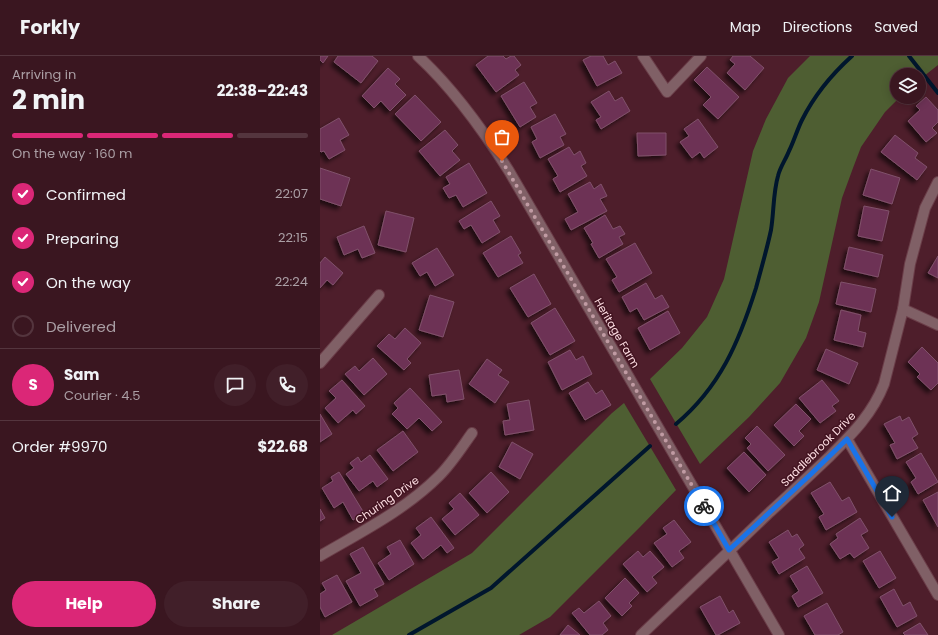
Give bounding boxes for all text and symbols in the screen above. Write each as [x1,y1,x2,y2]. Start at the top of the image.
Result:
text: Forkly [20,14,80,41]
text: Map [730,17,761,37]
text: Directions [783,17,852,37]
text: Saved [874,17,918,37]
text: Arriving in [12,65,76,84]
map controls [890,68,926,104]
button: layers [890,68,926,104]
text: 22:38–22:43 [217,80,308,101]
text: 2 min [12,82,85,118]
pin [485,120,519,161]
icon: bag [491,126,513,148]
text: On the way · 160 m [12,144,133,163]
icon: check [12,183,34,205]
text: Confirmed [46,184,126,205]
text: 22:07 [275,184,308,203]
icon: check [12,227,34,249]
text: Preparing [46,228,119,249]
text: 22:15 [278,228,308,247]
icon: check [12,271,34,293]
text: On the way [46,272,131,293]
text: 22:24 [275,272,308,291]
street label: Heritage Farm [590,295,644,371]
text: Delivered [46,316,116,337]
text: Sam [64,364,99,385]
button: chat [214,364,256,406]
button: phone [266,364,308,406]
text: S [28,374,38,395]
text: Courier · 4.5 [64,386,140,405]
street label: Saddlebrook Drive [777,408,859,490]
text: Order #9970 [12,436,108,457]
text: $22.68 [257,436,308,457]
street label: Churing Drive [352,472,422,528]
pin [875,476,909,517]
icon: home [881,482,903,504]
courier [684,486,724,526]
icon: bike [693,495,715,517]
button: Help [12,581,156,627]
button: Share [164,581,308,627]

